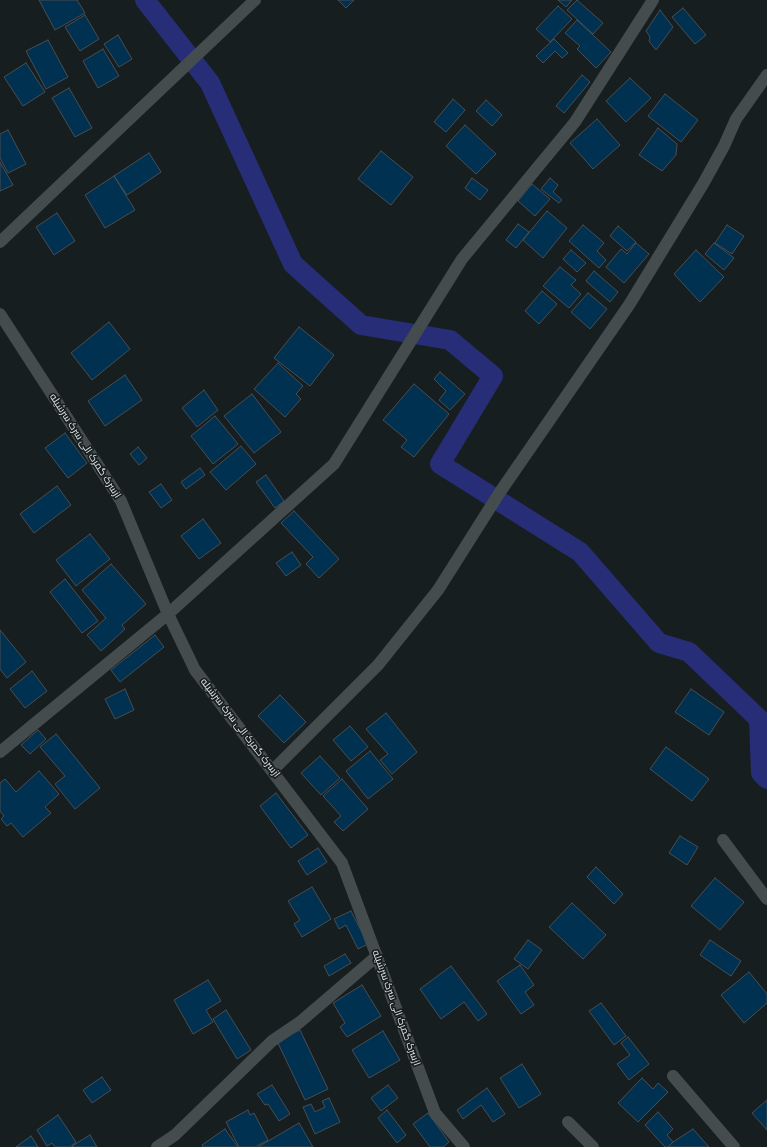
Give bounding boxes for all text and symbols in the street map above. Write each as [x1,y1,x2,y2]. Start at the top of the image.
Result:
street label: ازسرک گمرک الی سرک سرشیله [47,392,123,500]
street label: ازسرک گمرک الی سرک سرشیله [198,676,282,780]
street label: ازسرک گمرک الی سرک سرشیله [369,949,423,1067]

